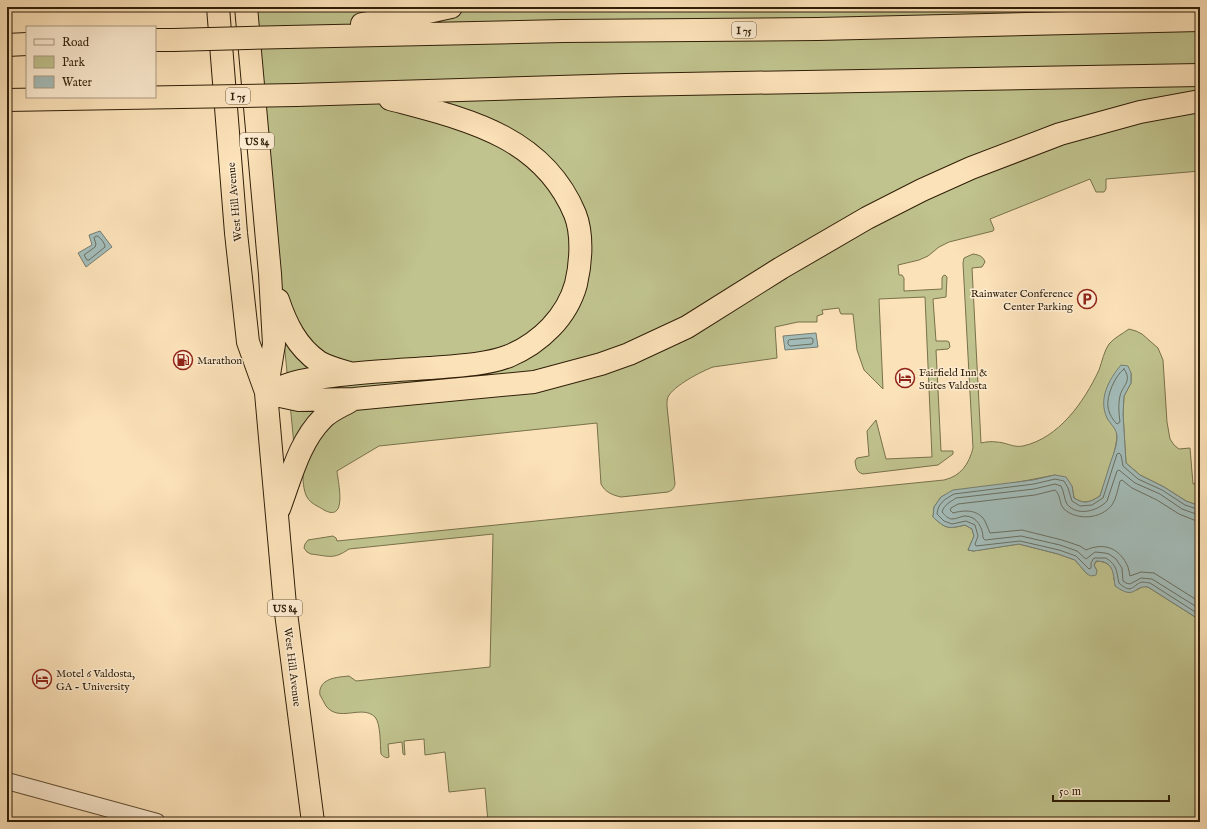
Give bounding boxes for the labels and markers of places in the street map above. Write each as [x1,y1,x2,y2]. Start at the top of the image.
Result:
place label: Rainwater Conference Center Parking [971,287,1074,314]
parking icon: Rainwater Conference Center Parking [1076,288,1098,310]
fuel station icon: Marathon [172,349,194,371]
place label: Marathon [197,354,242,368]
place label: Fairfield Inn & Suites Valdosta [919,366,987,393]
hotel icon: Fairfield Inn & Suites Valdosta [894,367,916,389]
place label: Motel 6 Valdosta, GA - University [56,667,135,694]
hotel icon: Motel 6 Valdosta, GA - University [31,668,53,690]

